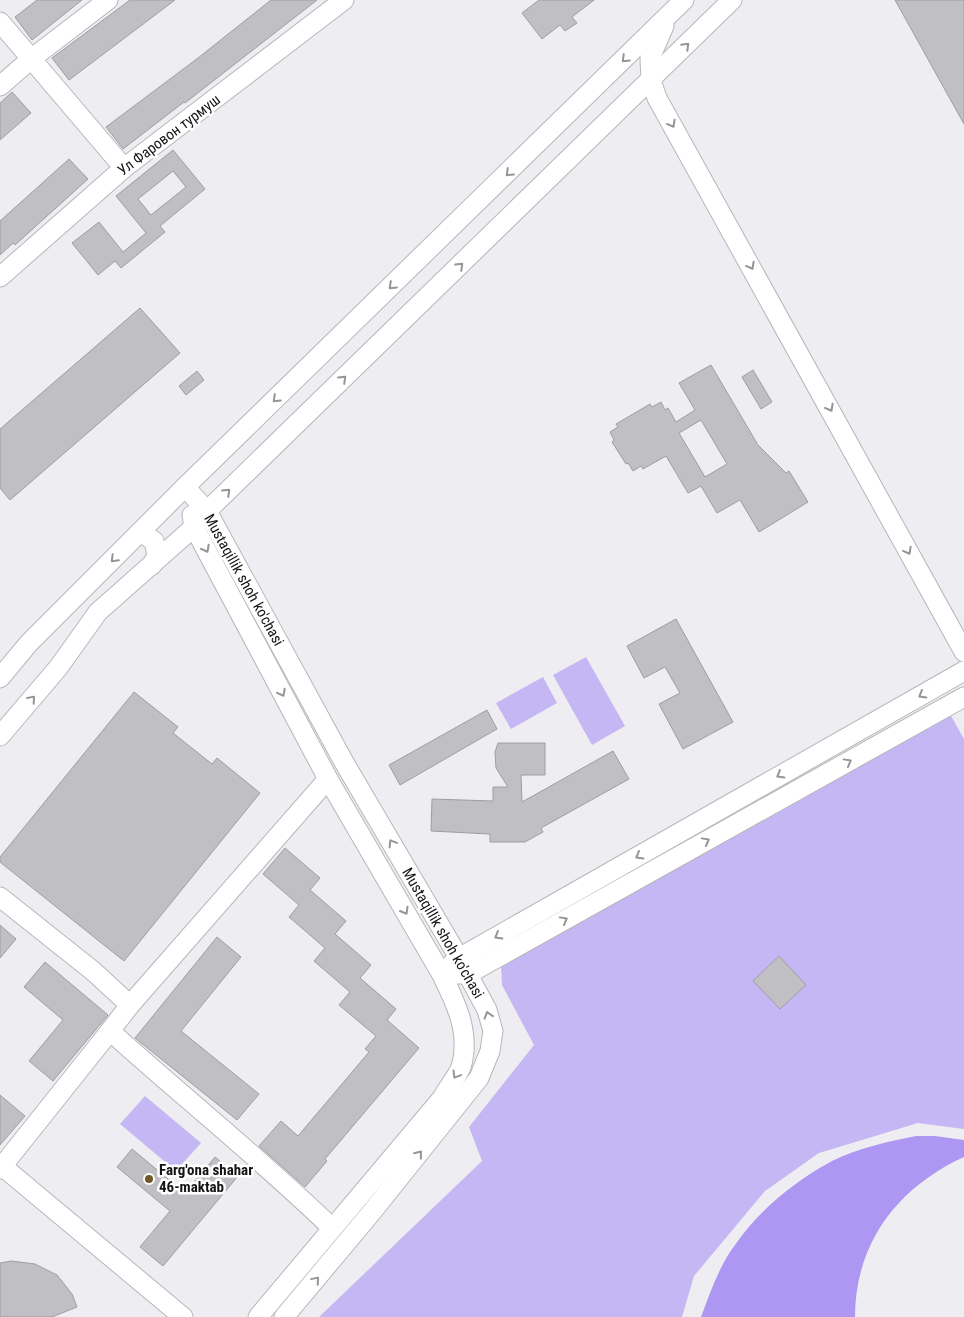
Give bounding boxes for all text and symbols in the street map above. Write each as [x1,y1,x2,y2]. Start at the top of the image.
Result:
one-way arrow [680,43,689,52]
one-way arrow [622,53,631,62]
street label: Ул Фаровон турмуш [114,91,224,179]
one-way arrow [665,119,675,128]
one-way arrow [505,167,514,176]
one-way arrow [745,261,755,270]
one-way arrow [454,263,463,272]
one-way arrow [389,280,398,289]
one-way arrow [338,376,347,385]
one-way arrow [272,393,281,402]
one-way arrow [824,403,834,412]
one-way arrow [221,489,230,498]
street label: Mustaqillik shoh ko'chasi [200,511,288,649]
one-way arrow [200,544,210,553]
one-way arrow [902,545,912,554]
one-way arrow [111,553,120,562]
one-way arrow [276,688,286,697]
one-way arrow [918,689,927,699]
one-way arrow [26,695,35,704]
one-way arrow [842,758,851,768]
one-way arrow [777,769,786,779]
one-way arrow [701,837,710,847]
one-way arrow [388,840,398,849]
one-way arrow [635,849,644,859]
street label: Mustaqillik shoh ko'chasi [398,864,488,1002]
one-way arrow [398,905,408,914]
one-way arrow [559,917,568,927]
one-way arrow [494,929,503,939]
one-way arrow [484,1012,494,1020]
one-way arrow [453,1069,463,1078]
one-way arrow [413,1151,421,1160]
place label: Farg'ona shahar 46-maktab [159,1161,253,1196]
marker: Farg'ona shahar 46-maktab [143,1173,155,1185]
one-way arrow [310,1276,319,1285]

